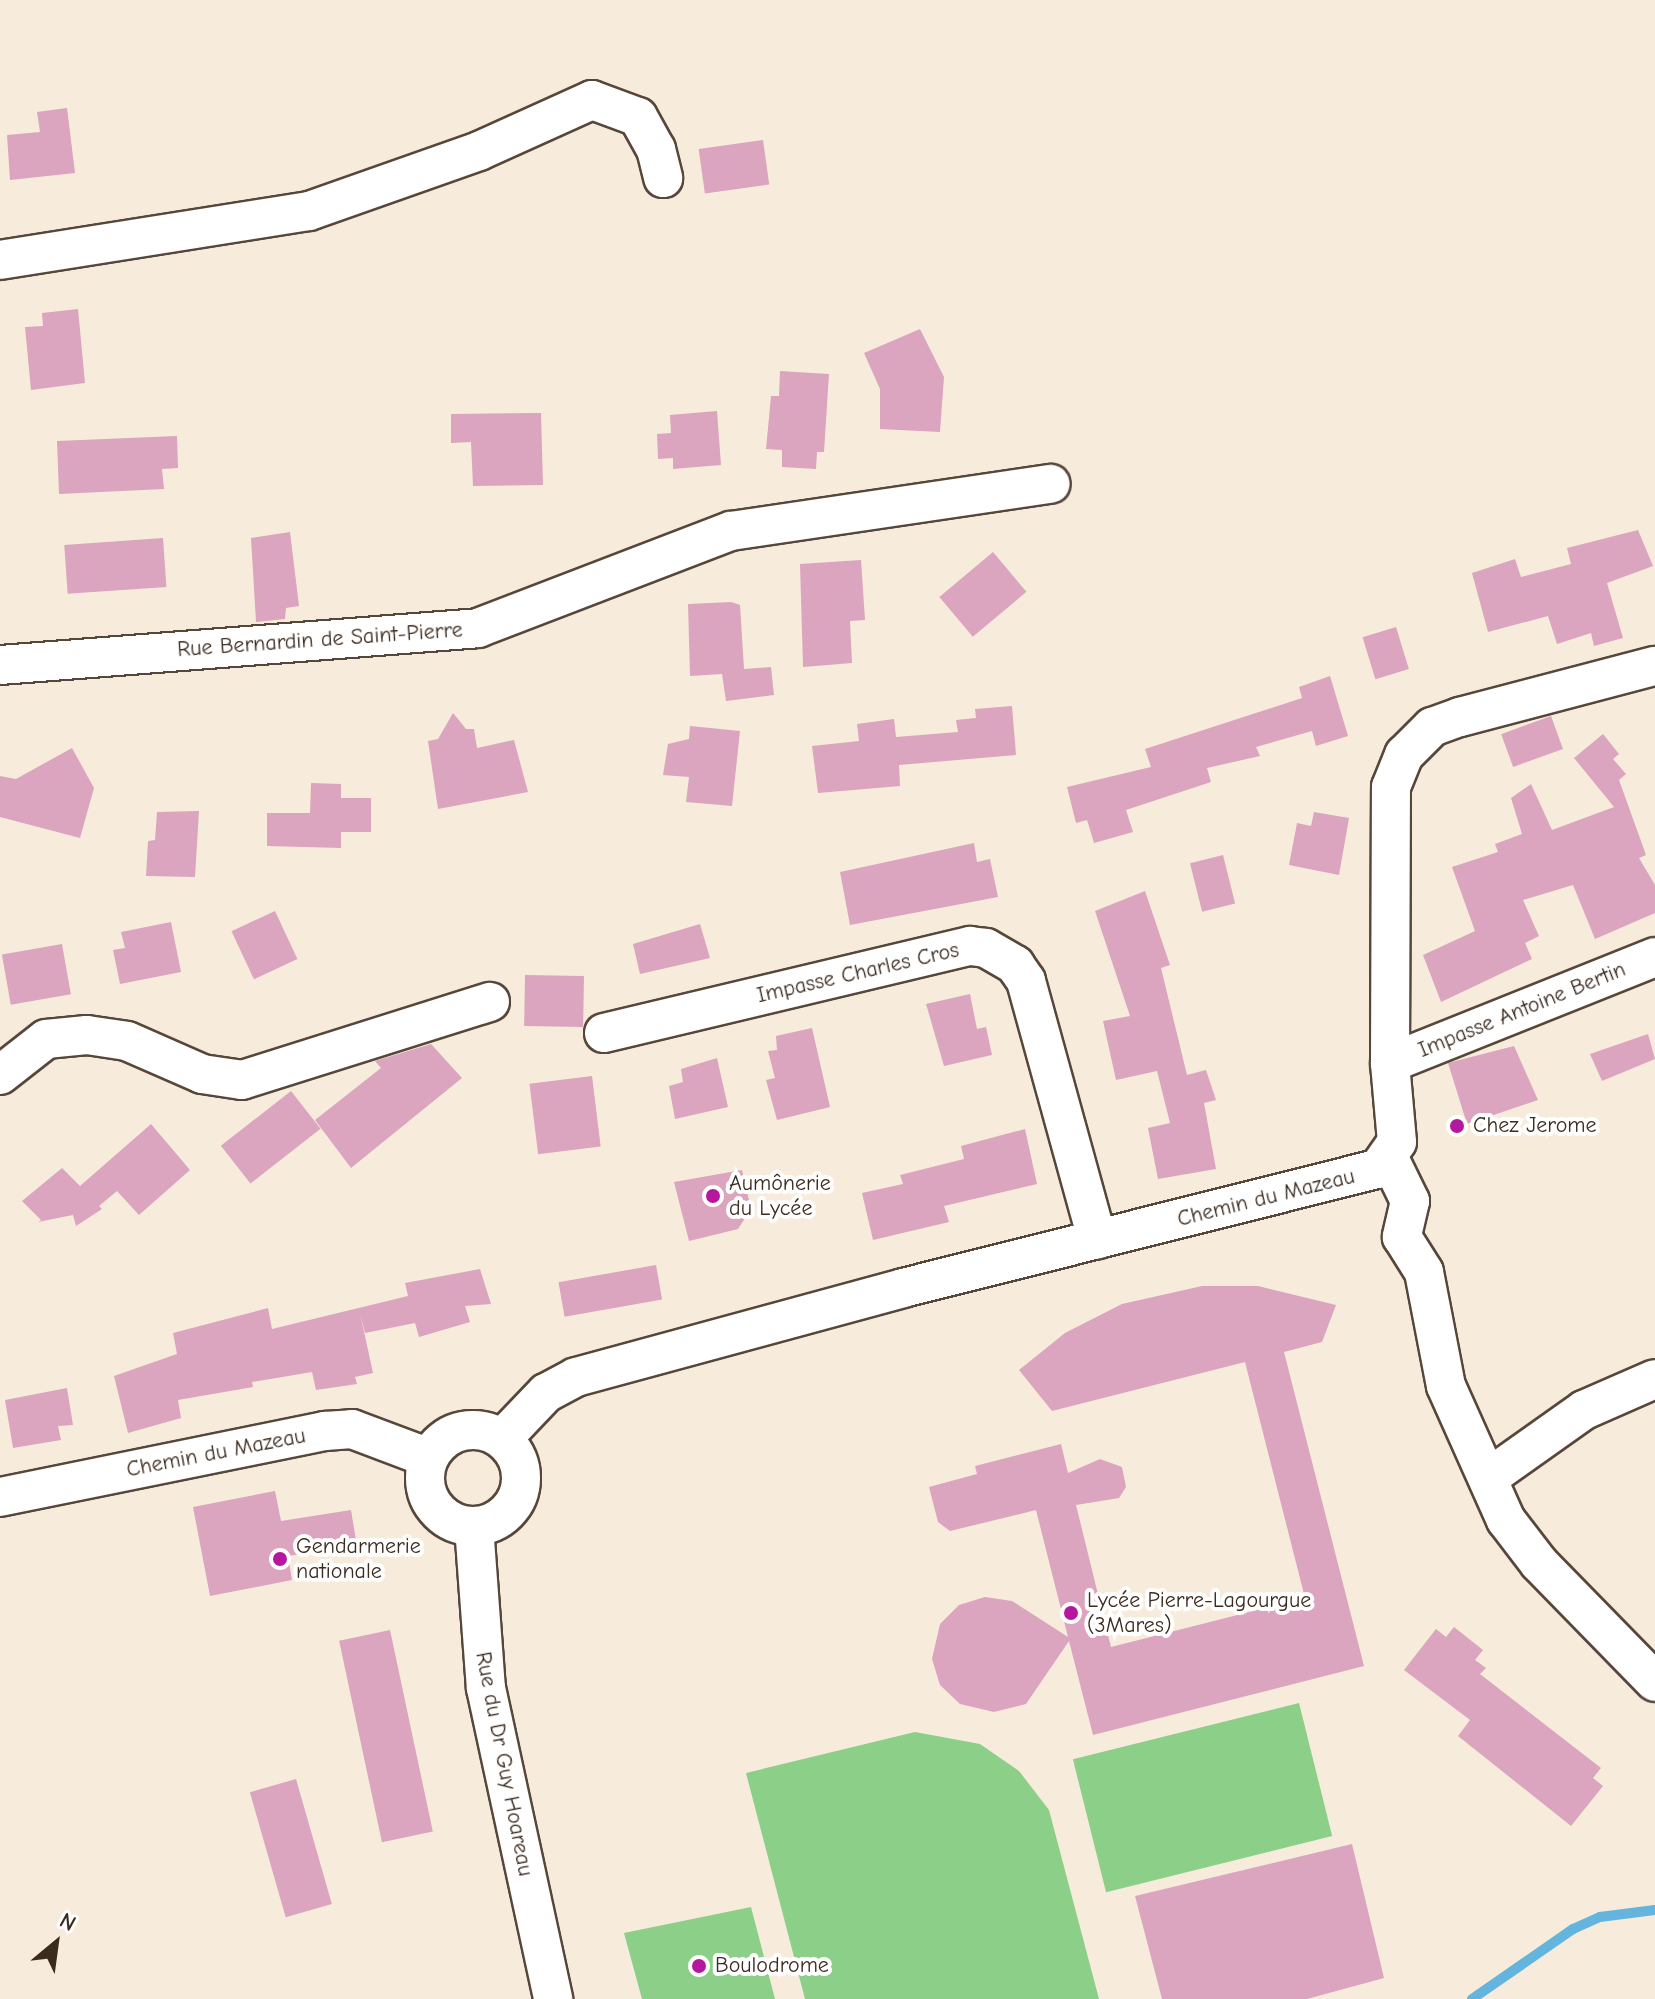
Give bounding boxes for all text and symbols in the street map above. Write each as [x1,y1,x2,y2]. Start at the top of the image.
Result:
street label: Rue Bernardin de Saint-Pierre [176,617,464,663]
street label: Impasse Charles Cros [754,937,962,1009]
street label: Impasse Antoine Bertin [1415,956,1629,1064]
place label: Chez Jerome [1473,1113,1597,1139]
marker: Chez Jerome [1448,1117,1466,1135]
street label: Chemin du Mazeau [1175,1163,1357,1233]
place label: Aumônerie du Lycée [729,1170,831,1222]
marker: Aumônerie du Lycée [704,1187,722,1205]
street label: Chemin du Mazeau [124,1423,308,1483]
place label: Gendarmerie nationale [296,1533,421,1584]
marker: Gendarmerie nationale [271,1550,289,1568]
place label: Lycée Pierre-Lagourgue (3Mares) [1087,1587,1311,1638]
marker: Lycée Pierre-Lagourgue (3Mares) [1062,1604,1080,1622]
street label: Rue du Dr Guy Hoareau [469,1650,539,1878]
north arrow [16,1903,96,1983]
text: N [55,1907,80,1937]
place label: Boulodrome [715,1953,829,1979]
marker: Boulodrome [690,1957,708,1975]

